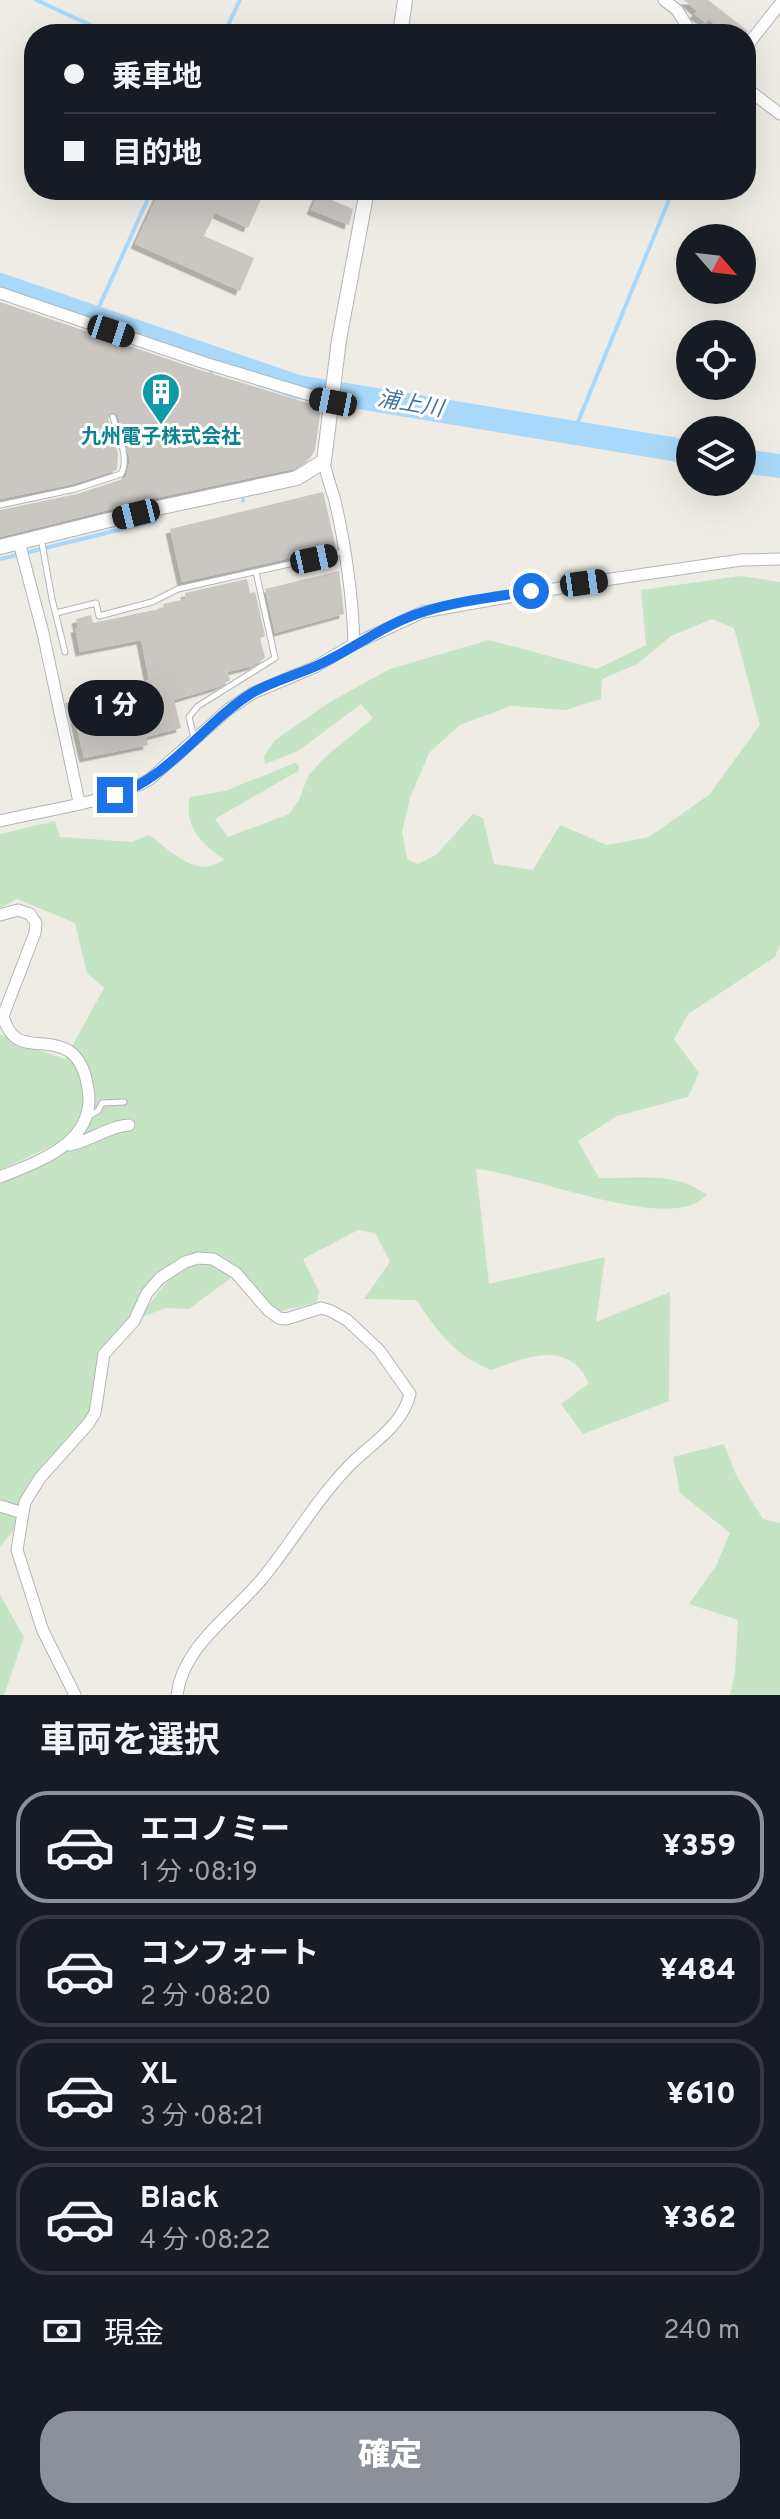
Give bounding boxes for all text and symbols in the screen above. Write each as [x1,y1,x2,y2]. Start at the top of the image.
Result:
text: 乗車地 [112,60,202,97]
text: 目的地 [112,137,202,174]
north arrow [676,224,756,304]
map controls [676,224,756,496]
car [84,312,138,350]
button: locate [676,320,756,400]
building icon: 九州電子株式会社 [140,371,182,426]
car [307,386,359,418]
water label: 浦上川 [375,386,447,424]
button: layers [676,416,756,496]
place label: 九州電子株式会社 [81,425,241,451]
car [110,497,162,531]
car [288,542,340,576]
car [559,568,609,598]
route start [513,573,549,609]
callout: 1 分 [67,679,163,735]
text: 1 分 [94,691,138,724]
route end [97,777,133,813]
text: 車両を選択 [40,1720,220,1766]
icon: car [44,1811,116,1883]
text: エコノミー [140,1813,290,1850]
text: ¥359 [662,1829,736,1866]
text: 1 分 · 08:19 [140,1857,258,1890]
icon: car [44,1935,116,2007]
text: コンフォート [140,1937,319,1974]
text: ¥484 [659,1953,736,1990]
text: 2 分 · 08:20 [140,1981,271,2014]
text: XL [140,2057,177,2094]
icon: car [44,2059,116,2131]
text: ¥610 [667,2077,736,2114]
text: 3 分 · 08:21 [140,2101,264,2134]
text: Black [140,2181,219,2218]
icon: car [44,2183,116,2255]
text: ¥362 [662,2201,736,2238]
text: 4 分 · 08:22 [140,2225,271,2258]
icon: cash [40,2309,84,2353]
text: 240 m [663,2315,740,2348]
text: 現金 [104,2317,164,2354]
button: 確定 [40,2411,740,2503]

